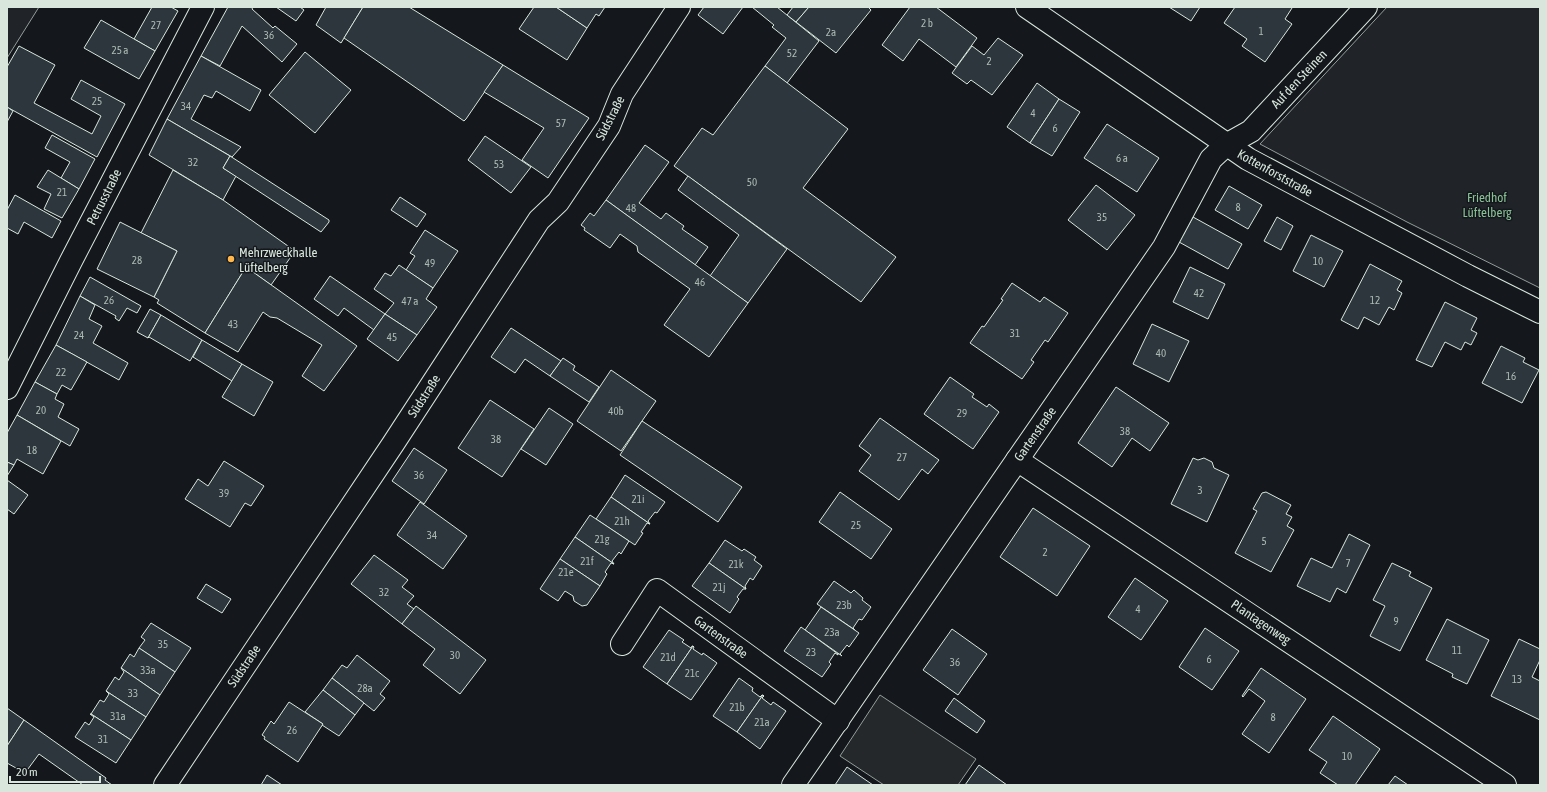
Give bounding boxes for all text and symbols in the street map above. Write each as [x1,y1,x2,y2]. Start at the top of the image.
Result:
house number: 2 b [921,17,933,29]
house number: 27 [151,19,161,31]
house number: 1 [1258,25,1264,37]
house number: 2a [826,26,836,38]
house number: 36 [264,29,274,41]
house number: 25 a [112,44,128,56]
house number: 52 [787,47,797,59]
street label: Auf den Steinen [1268,47,1330,111]
house number: 2 [986,55,992,67]
street label: Südstraße [592,93,628,143]
house number: 25 [92,95,102,107]
house number: 34 [181,100,191,112]
house number: 4 [1030,107,1036,119]
house number: 57 [556,117,566,129]
house number: 6 [1052,122,1058,134]
street label: Kottenforststraße [1235,146,1315,200]
house number: 6 a [1116,152,1128,164]
house number: 32 [188,156,198,168]
house number: 53 [494,158,504,170]
street label: Petrusstraße [84,167,124,227]
house number: 50 [747,176,757,188]
house number: 21 [57,186,67,198]
park label: Friedhof Lüftelberg [1463,190,1512,220]
house number: 8 [1235,201,1241,213]
house number: 48 [626,202,636,214]
house number: 35 [1097,211,1107,223]
place label: Mehrzweckhalle Lüftelberg [239,245,318,275]
house number: 28 [132,254,142,266]
marker: Mehrzweckhalle Lüftelberg [226,254,236,264]
house number: 10 [1313,255,1323,267]
house number: 49 [425,257,435,269]
house number: 46 [695,276,705,288]
house number: 42 [1194,287,1204,299]
house number: 26 [104,294,114,306]
house number: 12 [1370,294,1380,306]
house number: 47 a [402,295,418,307]
house number: 43 [228,318,238,330]
house number: 31 [1010,327,1020,339]
house number: 24 [74,329,84,341]
house number: 45 [387,331,397,343]
house number: 40 [1156,347,1166,359]
house number: 22 [56,366,66,378]
house number: 16 [1506,370,1516,382]
street label: Südstraße [405,372,443,420]
house number: 20 [36,404,46,416]
street label: Gartenstraße [1011,404,1059,464]
house number: 40b [608,405,624,417]
house number: 29 [957,407,967,419]
house number: 38 [1120,425,1130,437]
house number: 38 [491,433,501,445]
house number: 18 [27,444,37,456]
house number: 27 [897,451,907,463]
house number: 36 [414,469,424,481]
house number: 3 [1197,484,1203,496]
house number: 39 [219,487,229,499]
house number: 21i [632,493,644,505]
house number: 21h [614,515,630,527]
house number: 25 [851,519,861,531]
house number: 34 [427,529,437,541]
house number: 21g [594,533,610,545]
house number: 5 [1261,535,1267,547]
house number: 2 [1042,546,1048,558]
house number: 21f [580,555,594,567]
house number: 7 [1345,557,1351,569]
house number: 21k [728,558,744,570]
house number: 21e [558,566,574,578]
house number: 21j [713,581,725,593]
house number: 32 [379,586,389,598]
street label: Plantagenweg [1228,597,1294,648]
house number: 23b [836,599,852,611]
house number: 4 [1135,603,1141,615]
street label: Gartenstraße [691,613,751,661]
house number: 9 [1393,615,1399,627]
house number: 23a [824,626,840,638]
house number: 35 [158,638,168,650]
street label: Südstraße [224,642,264,690]
house number: 11 [1452,644,1462,656]
house number: 23 [806,646,816,658]
house number: 30 [450,649,460,661]
house number: 21d [660,651,676,663]
house number: 6 [1206,653,1212,665]
house number: 36 [950,656,960,668]
house number: 33a [140,664,156,676]
house number: 21c [685,667,700,679]
house number: 13 [1512,673,1522,685]
house number: 28a [357,682,373,694]
house number: 33 [128,687,138,699]
house number: 21b [729,701,745,713]
house number: 31a [110,710,126,722]
house number: 8 [1270,711,1276,723]
house number: 21a [754,716,770,728]
house number: 26 [287,724,297,736]
house number: 31 [98,733,108,745]
house number: 10 [1342,750,1352,762]
scale bar [10,758,100,784]
text: 20 m [16,765,38,779]

